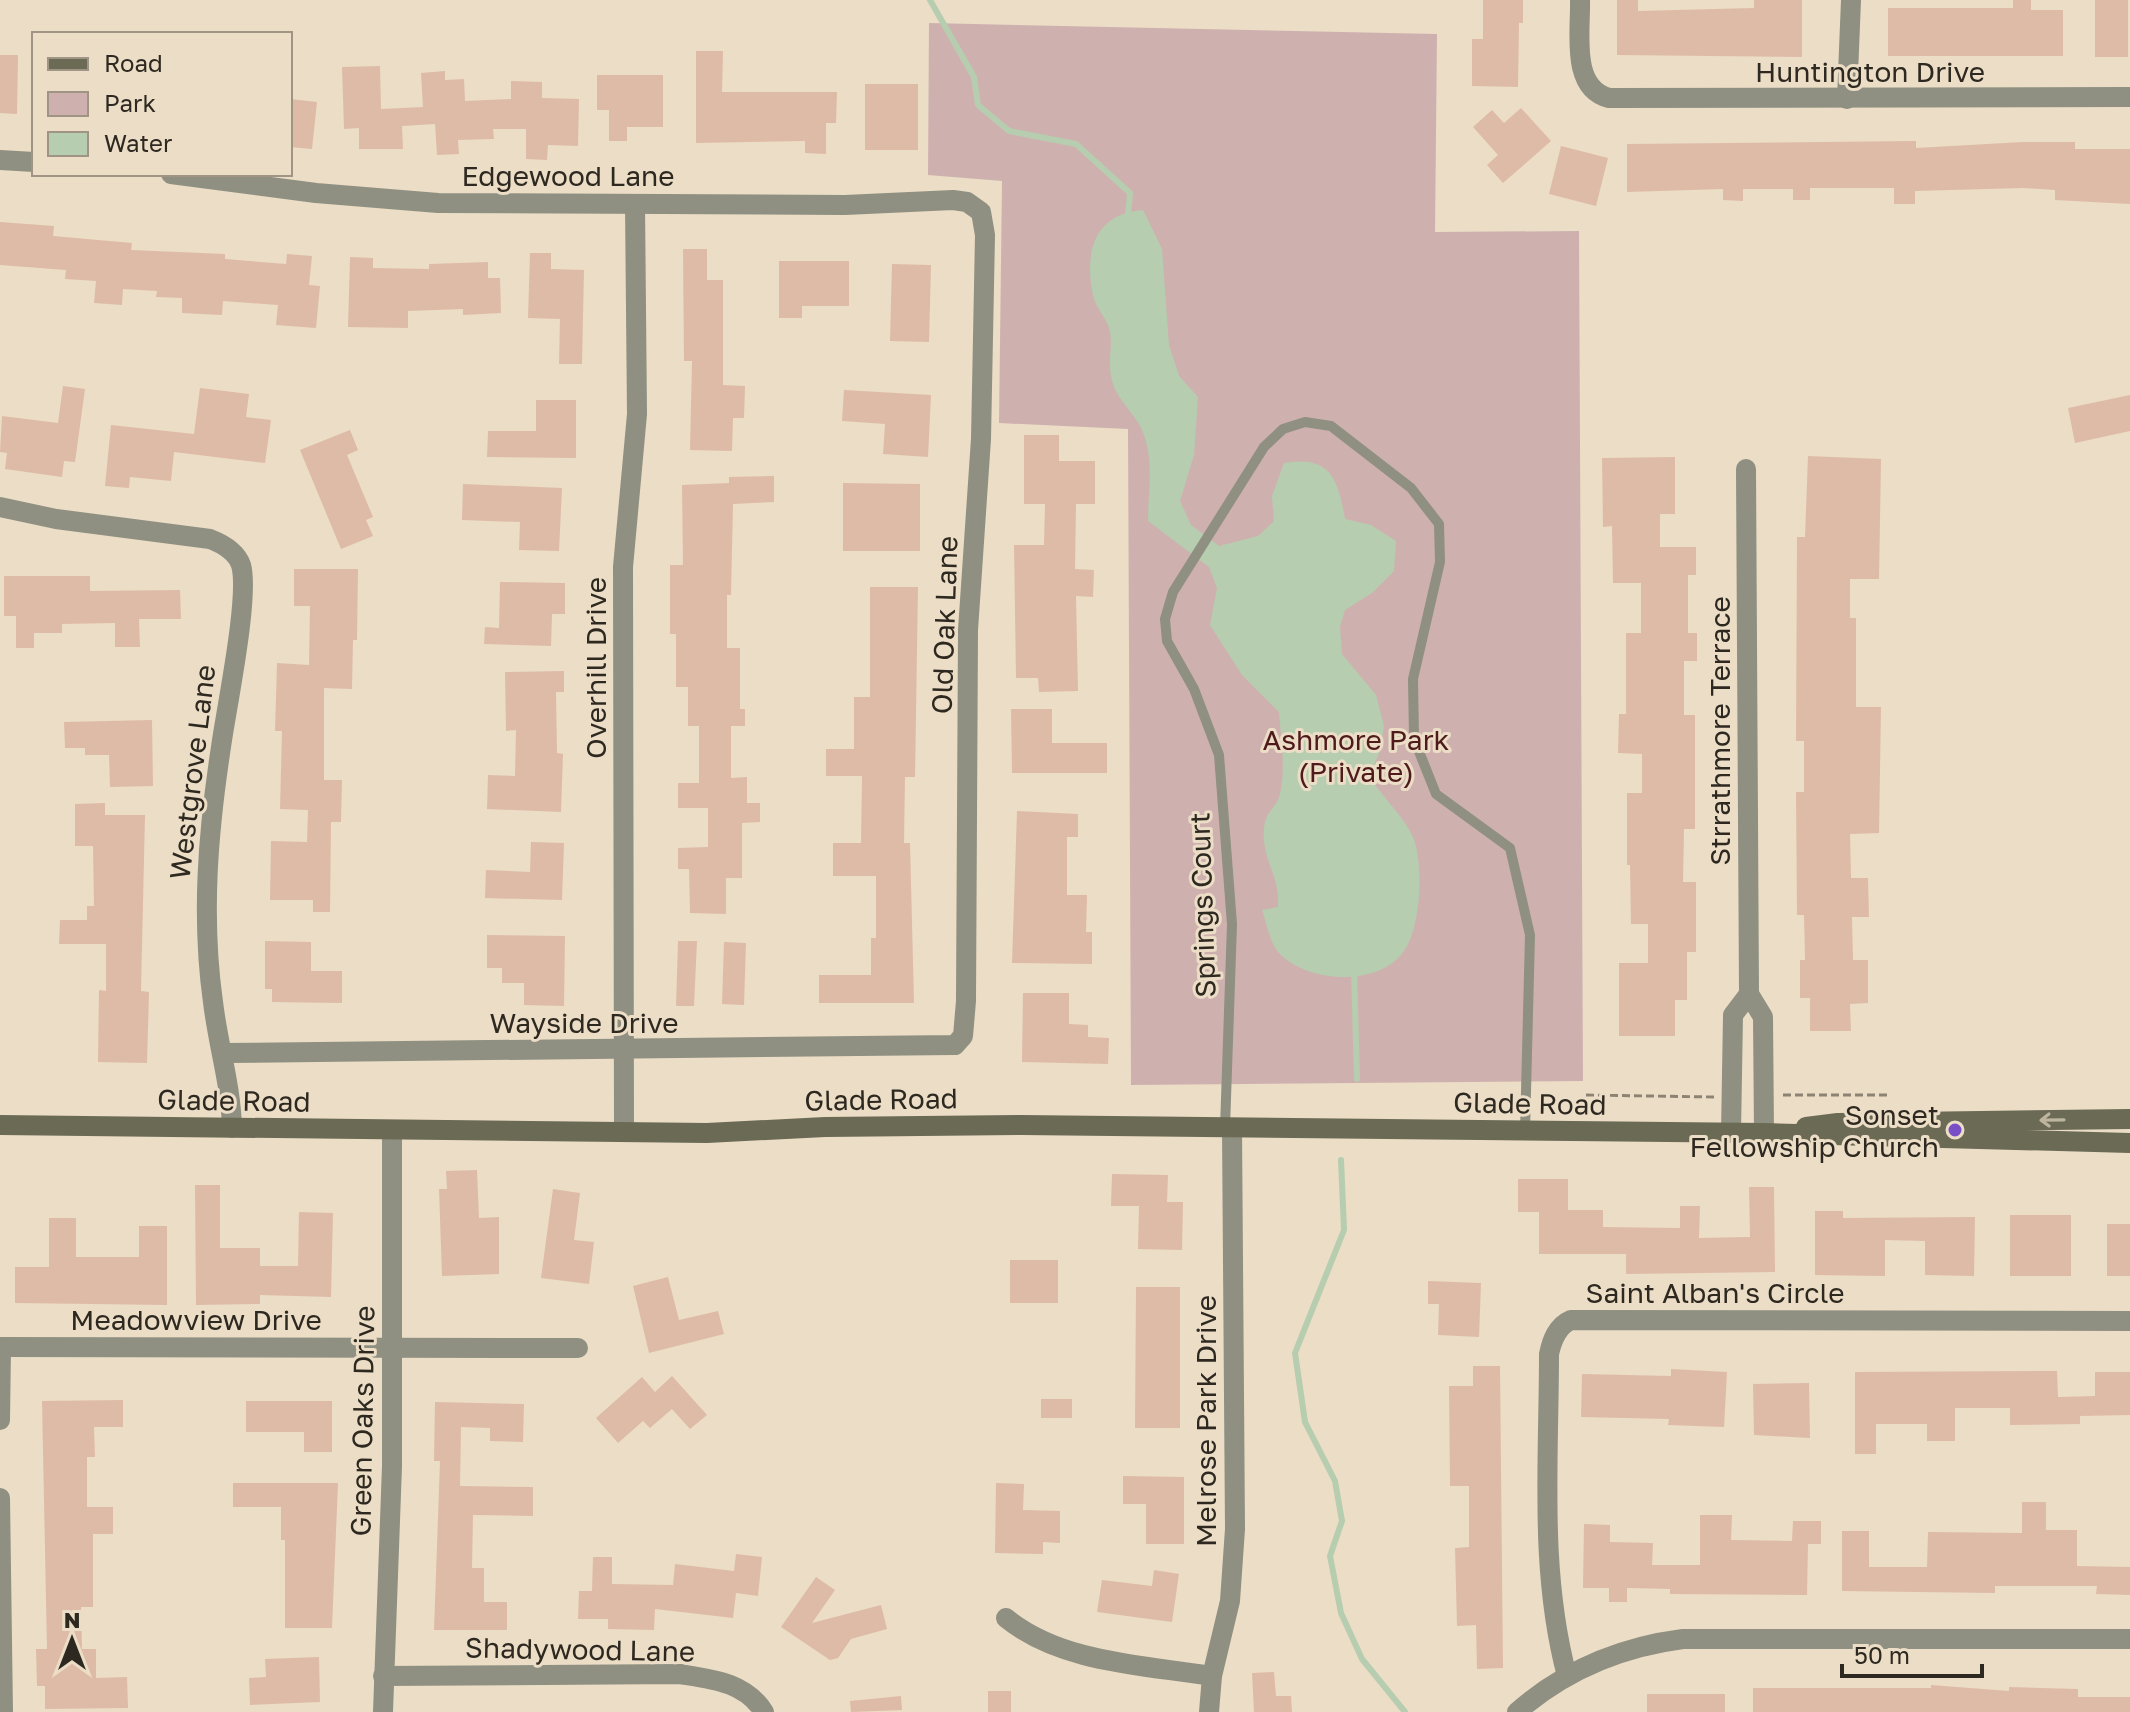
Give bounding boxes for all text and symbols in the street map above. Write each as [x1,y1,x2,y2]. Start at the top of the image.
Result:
legend [32,32,292,176]
text: Road [104,48,163,77]
street label: Huntington Drive [1755,55,1985,88]
text: Park [104,88,156,117]
text: Water [104,128,172,157]
street label: Edgewood Lane [462,159,674,192]
street label: Old Oak Lane [924,535,964,715]
street label: Overhill Drive [579,577,612,759]
street label: Strrathmore Terrace [1703,596,1736,866]
street label: Westgrove Lane [162,663,222,881]
park label: Ashmore Park (Private) [1263,723,1450,788]
street label: Springs Court [1182,812,1222,998]
street label: Wayside Drive [490,1006,678,1039]
street label: Glade Road [804,1081,958,1117]
street label: Glade Road [157,1082,311,1118]
street label: Glade Road [1453,1085,1607,1121]
place label: Sonset Fellowship Church [1689,1098,1939,1163]
one-way arrow [2039,1112,2066,1128]
marker: Sonset Fellowship Church [1946,1121,1964,1139]
street label: Saint Alban's Circle [1586,1276,1844,1309]
street label: Melrose Park Drive [1189,1295,1222,1547]
street label: Meadowview Drive [70,1303,322,1336]
street label: Green Oaks Drive [343,1305,381,1537]
north arrow [32,1600,112,1680]
text: N [64,1606,80,1633]
scale bar [1842,1628,1982,1678]
street label: Shadywood Lane [465,1630,695,1668]
text: 50 m [1854,1640,1910,1669]

